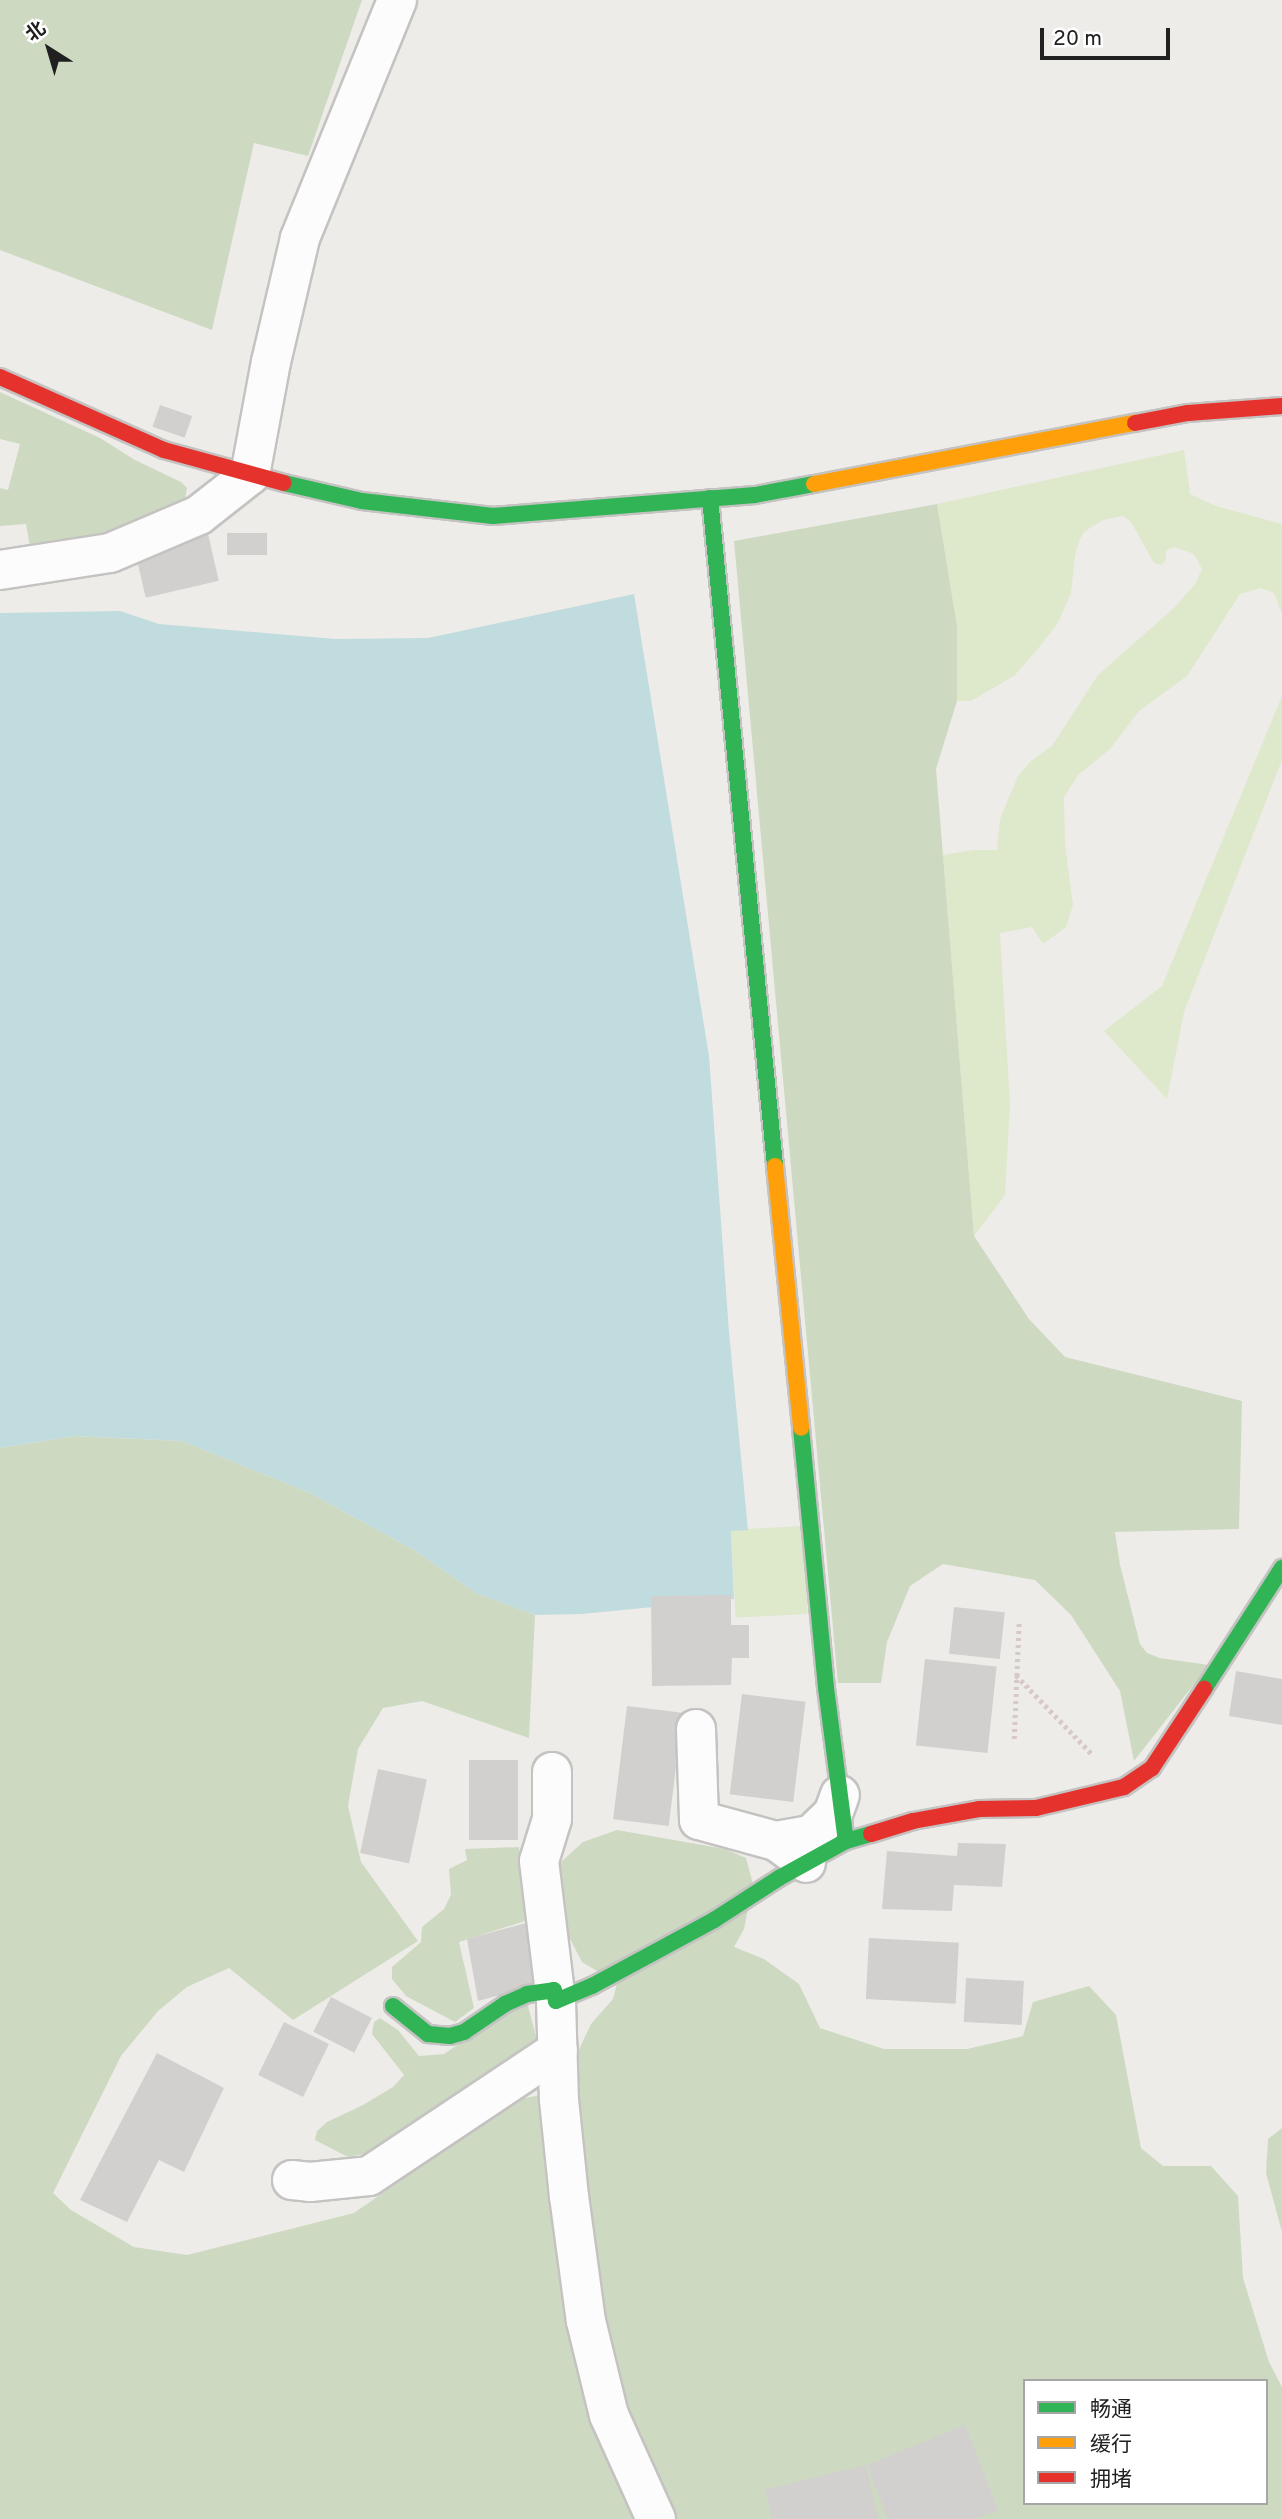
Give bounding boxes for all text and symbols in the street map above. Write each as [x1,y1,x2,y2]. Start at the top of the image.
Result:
north arrow [14,14,84,84]
scale bar [1044,14,1174,58]
text: 北 [22,17,51,48]
text: 20 m [1053,26,1102,53]
legend [1023,2379,1268,2505]
text: 畅通 [1090,2397,1132,2424]
text: 缓行 [1090,2432,1132,2459]
text: 拥堵 [1090,2467,1132,2494]

